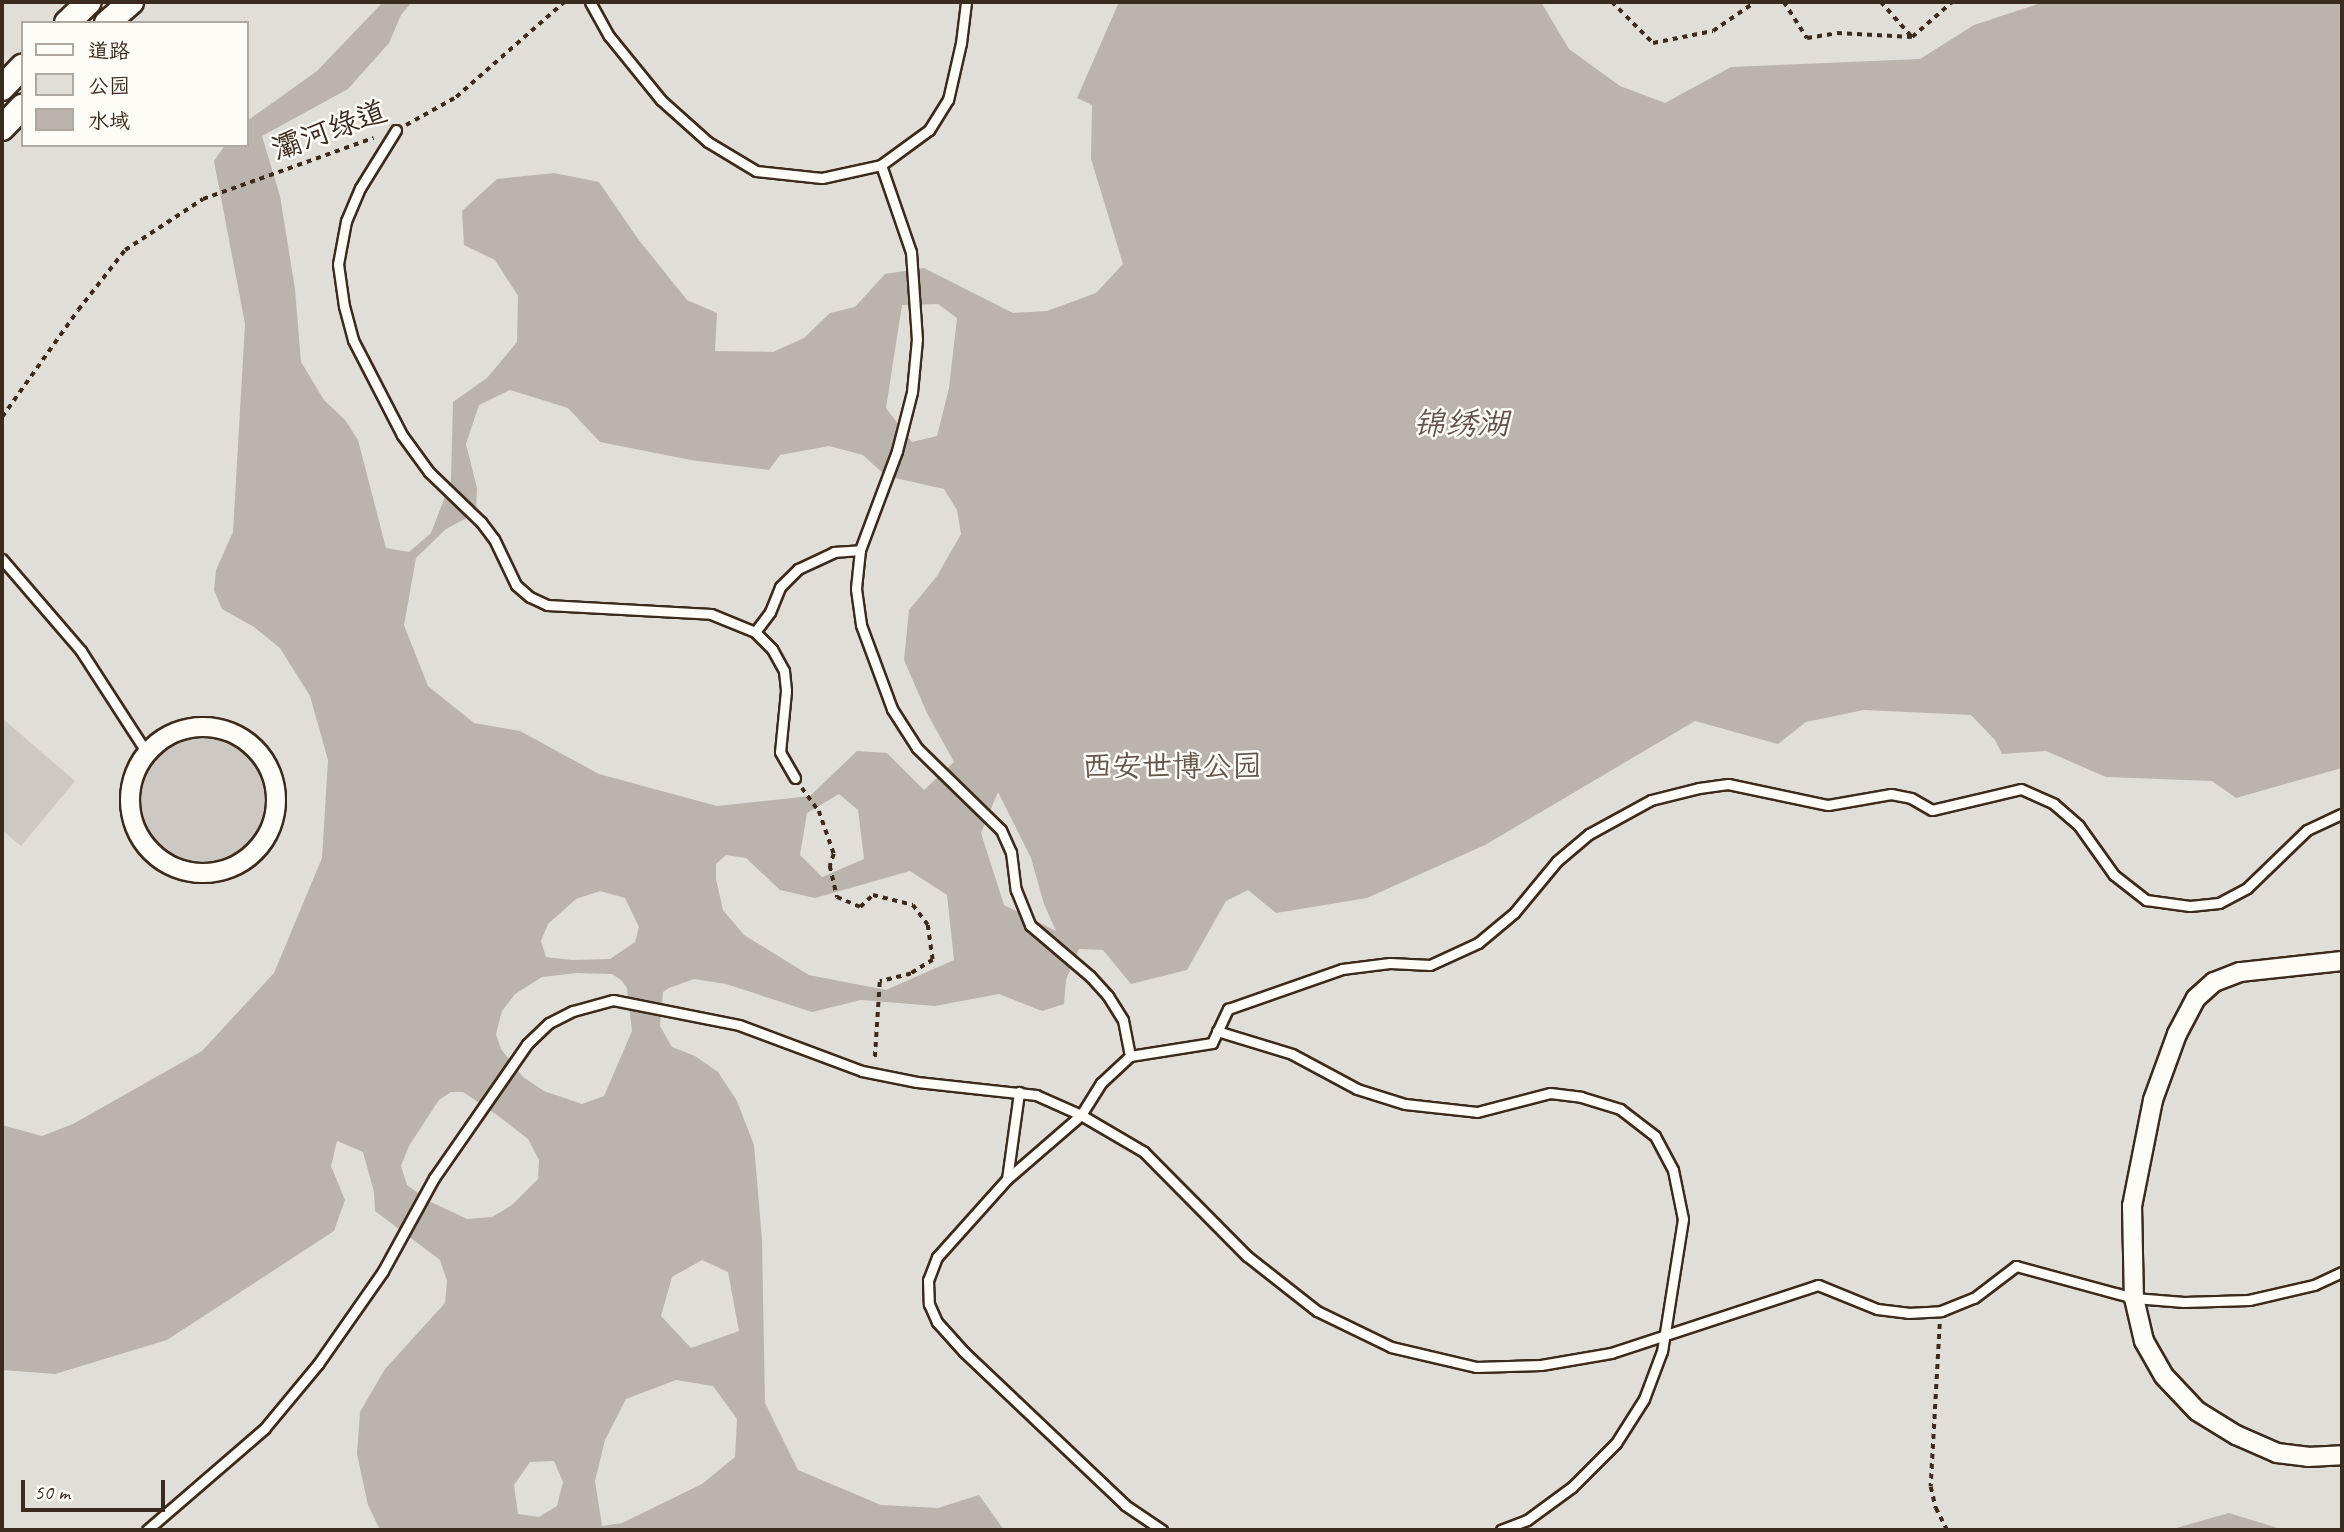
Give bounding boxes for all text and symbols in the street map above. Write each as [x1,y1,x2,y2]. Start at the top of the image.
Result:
legend [21,21,248,147]
text: 道路 [88,38,130,64]
text: 公园 [88,73,130,99]
street label: 灞河绿道 [266,93,392,167]
text: 水域 [88,108,130,134]
water label: 锦绣湖 [1413,405,1509,443]
park label: 西安世博公园 [1082,748,1262,784]
scale bar [24,1466,168,1510]
text: 50 m [34,1479,70,1505]

